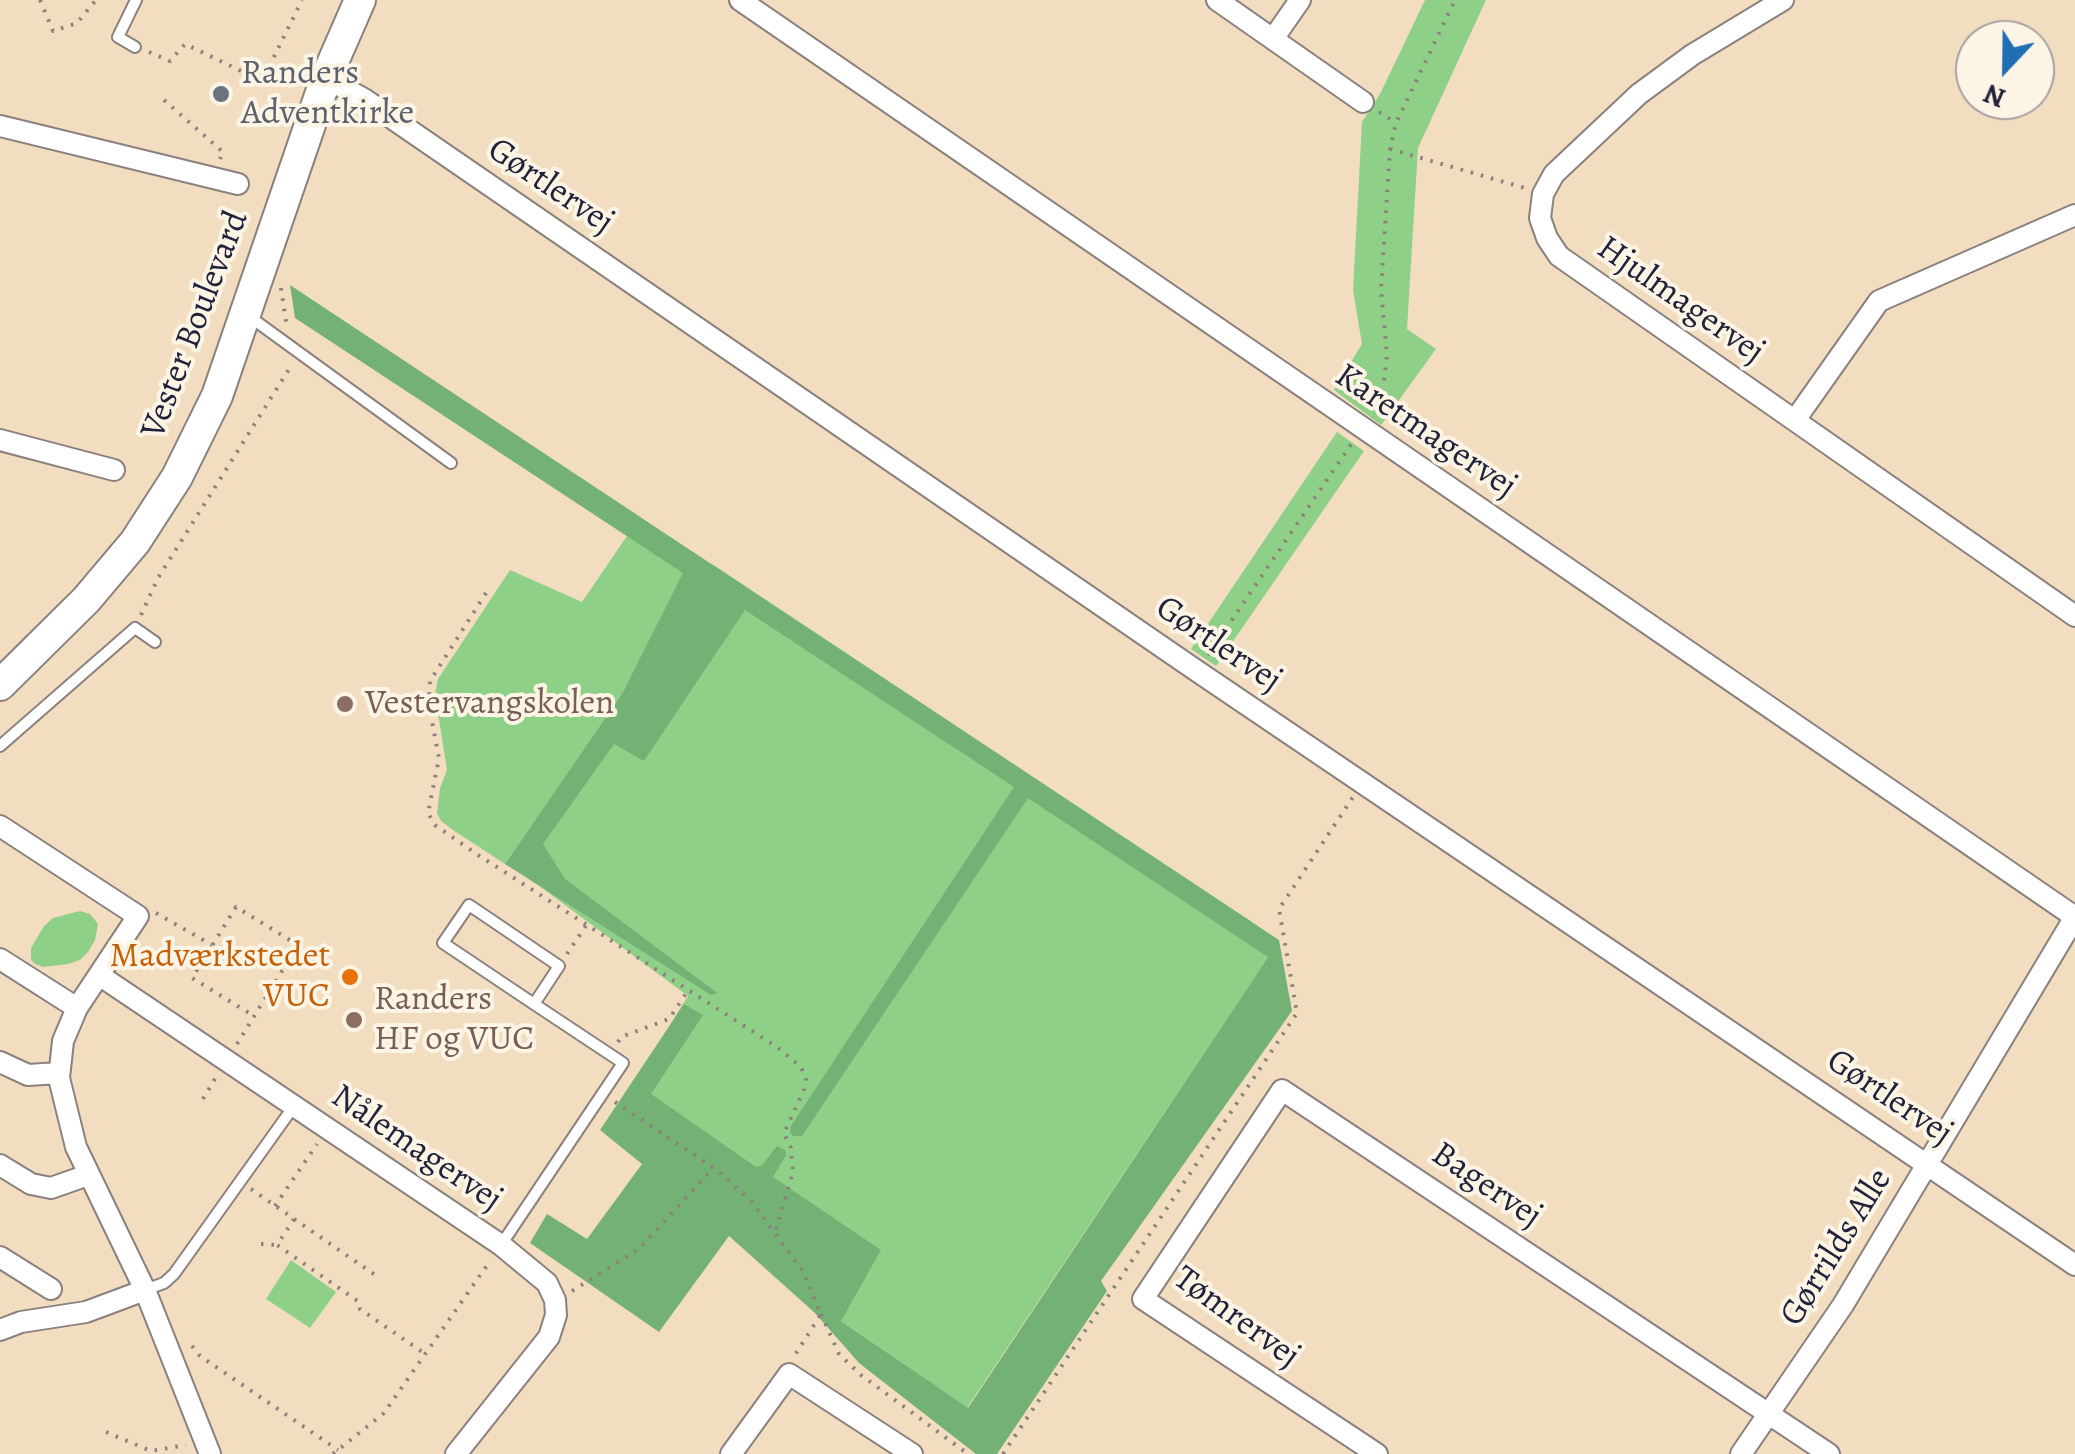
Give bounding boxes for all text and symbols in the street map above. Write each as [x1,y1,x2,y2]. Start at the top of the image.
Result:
north arrow [1955,20,2055,120]
place label: Randers Adventkirke [241,53,414,135]
text: N [1978,75,2011,117]
marker: Randers Adventkirke [210,83,232,105]
street label: Gørtlervej [479,130,621,244]
street label: Vester Boulevard [133,205,259,445]
street label: Hjulmagervej [1588,228,1772,374]
street label: Karetmagervej [1326,356,1524,508]
street label: Gørtlervej [1147,588,1289,702]
place label: Vestervangskolen [365,683,614,725]
marker: Vestervangskolen [334,693,356,715]
place label: Madværkstedet VUC [110,936,330,1018]
marker: Madværkstedet VUC [339,966,361,988]
place label: Randers HF og VUC [374,979,534,1061]
marker: Randers HF og VUC [343,1009,365,1031]
street label: Gørtlervej [1818,1041,1960,1155]
street label: Nålemagervej [323,1077,509,1221]
street label: Bagervej [1423,1134,1549,1238]
street label: Gørrilds Alle [1772,1162,1902,1334]
street label: Tømrervej [1165,1258,1307,1378]

